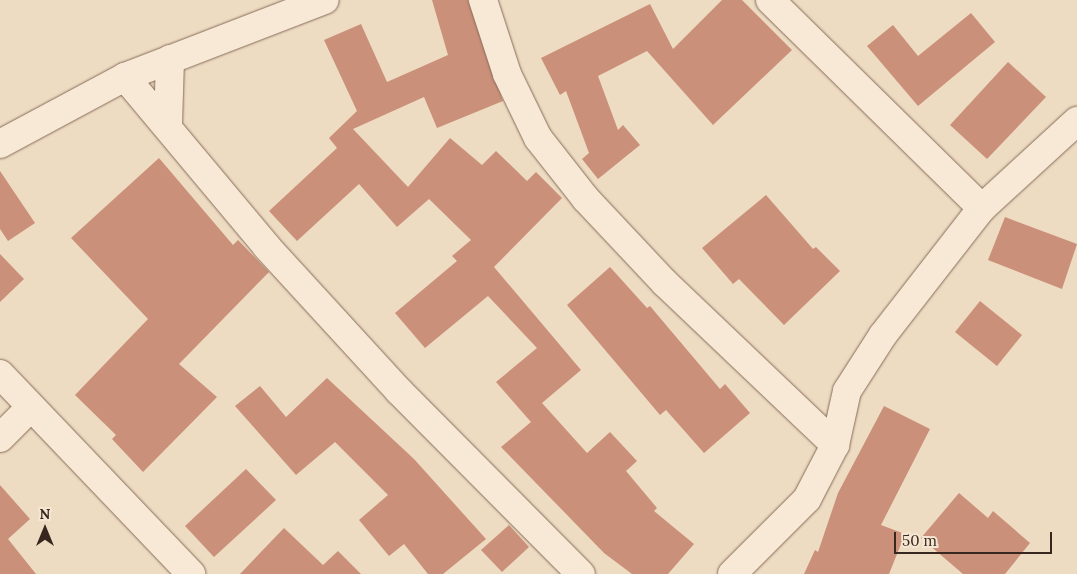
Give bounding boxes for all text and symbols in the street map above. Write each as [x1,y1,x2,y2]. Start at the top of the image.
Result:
north arrow [20,504,70,554]
text: N [40,505,50,523]
scale bar [897,522,1054,554]
text: 50 m [902,531,937,550]

